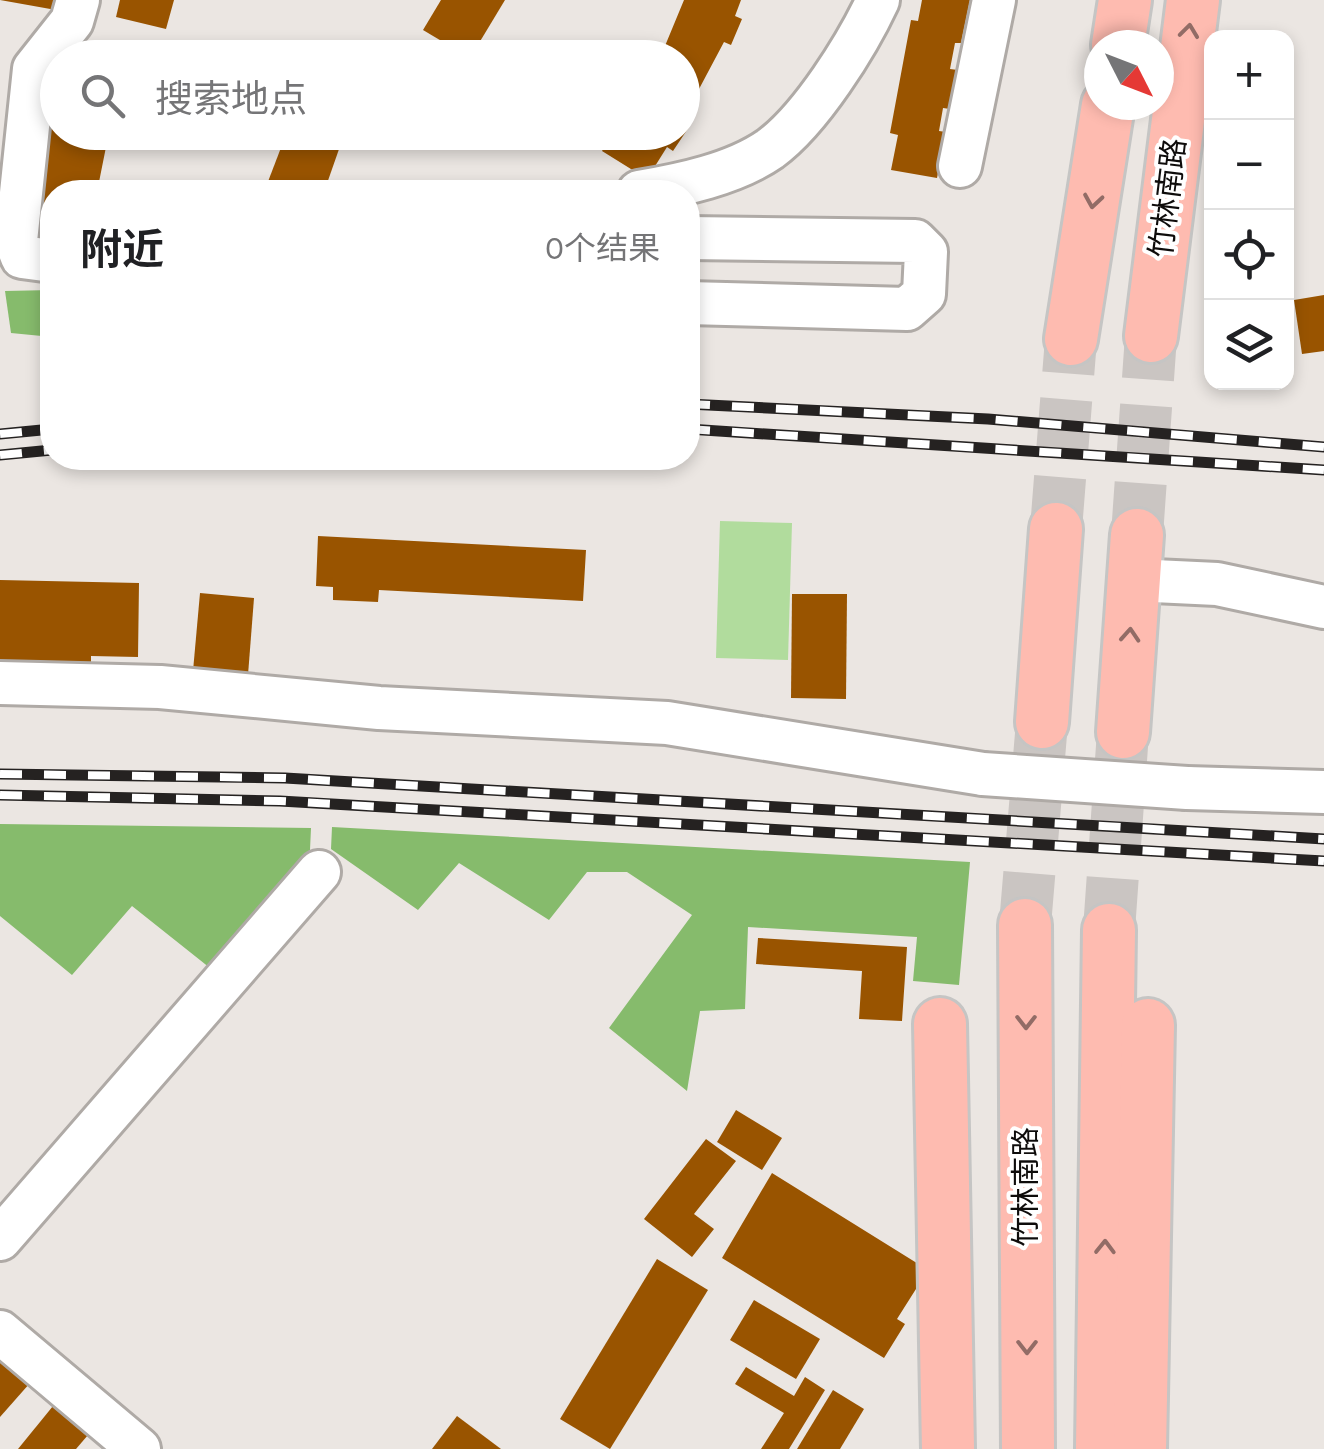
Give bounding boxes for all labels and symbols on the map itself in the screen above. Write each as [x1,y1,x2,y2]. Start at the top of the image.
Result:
one-way arrow [1178,22,1199,38]
north arrow [1084,30,1174,120]
street label: 竹林南路 [1143,136,1193,260]
one-way arrow [1083,193,1104,210]
one-way arrow [1119,626,1140,642]
one-way arrow [1015,1016,1037,1031]
street label: 竹林南路 [1008,1127,1044,1247]
one-way arrow [1094,1238,1115,1254]
one-way arrow [1016,1340,1038,1356]

